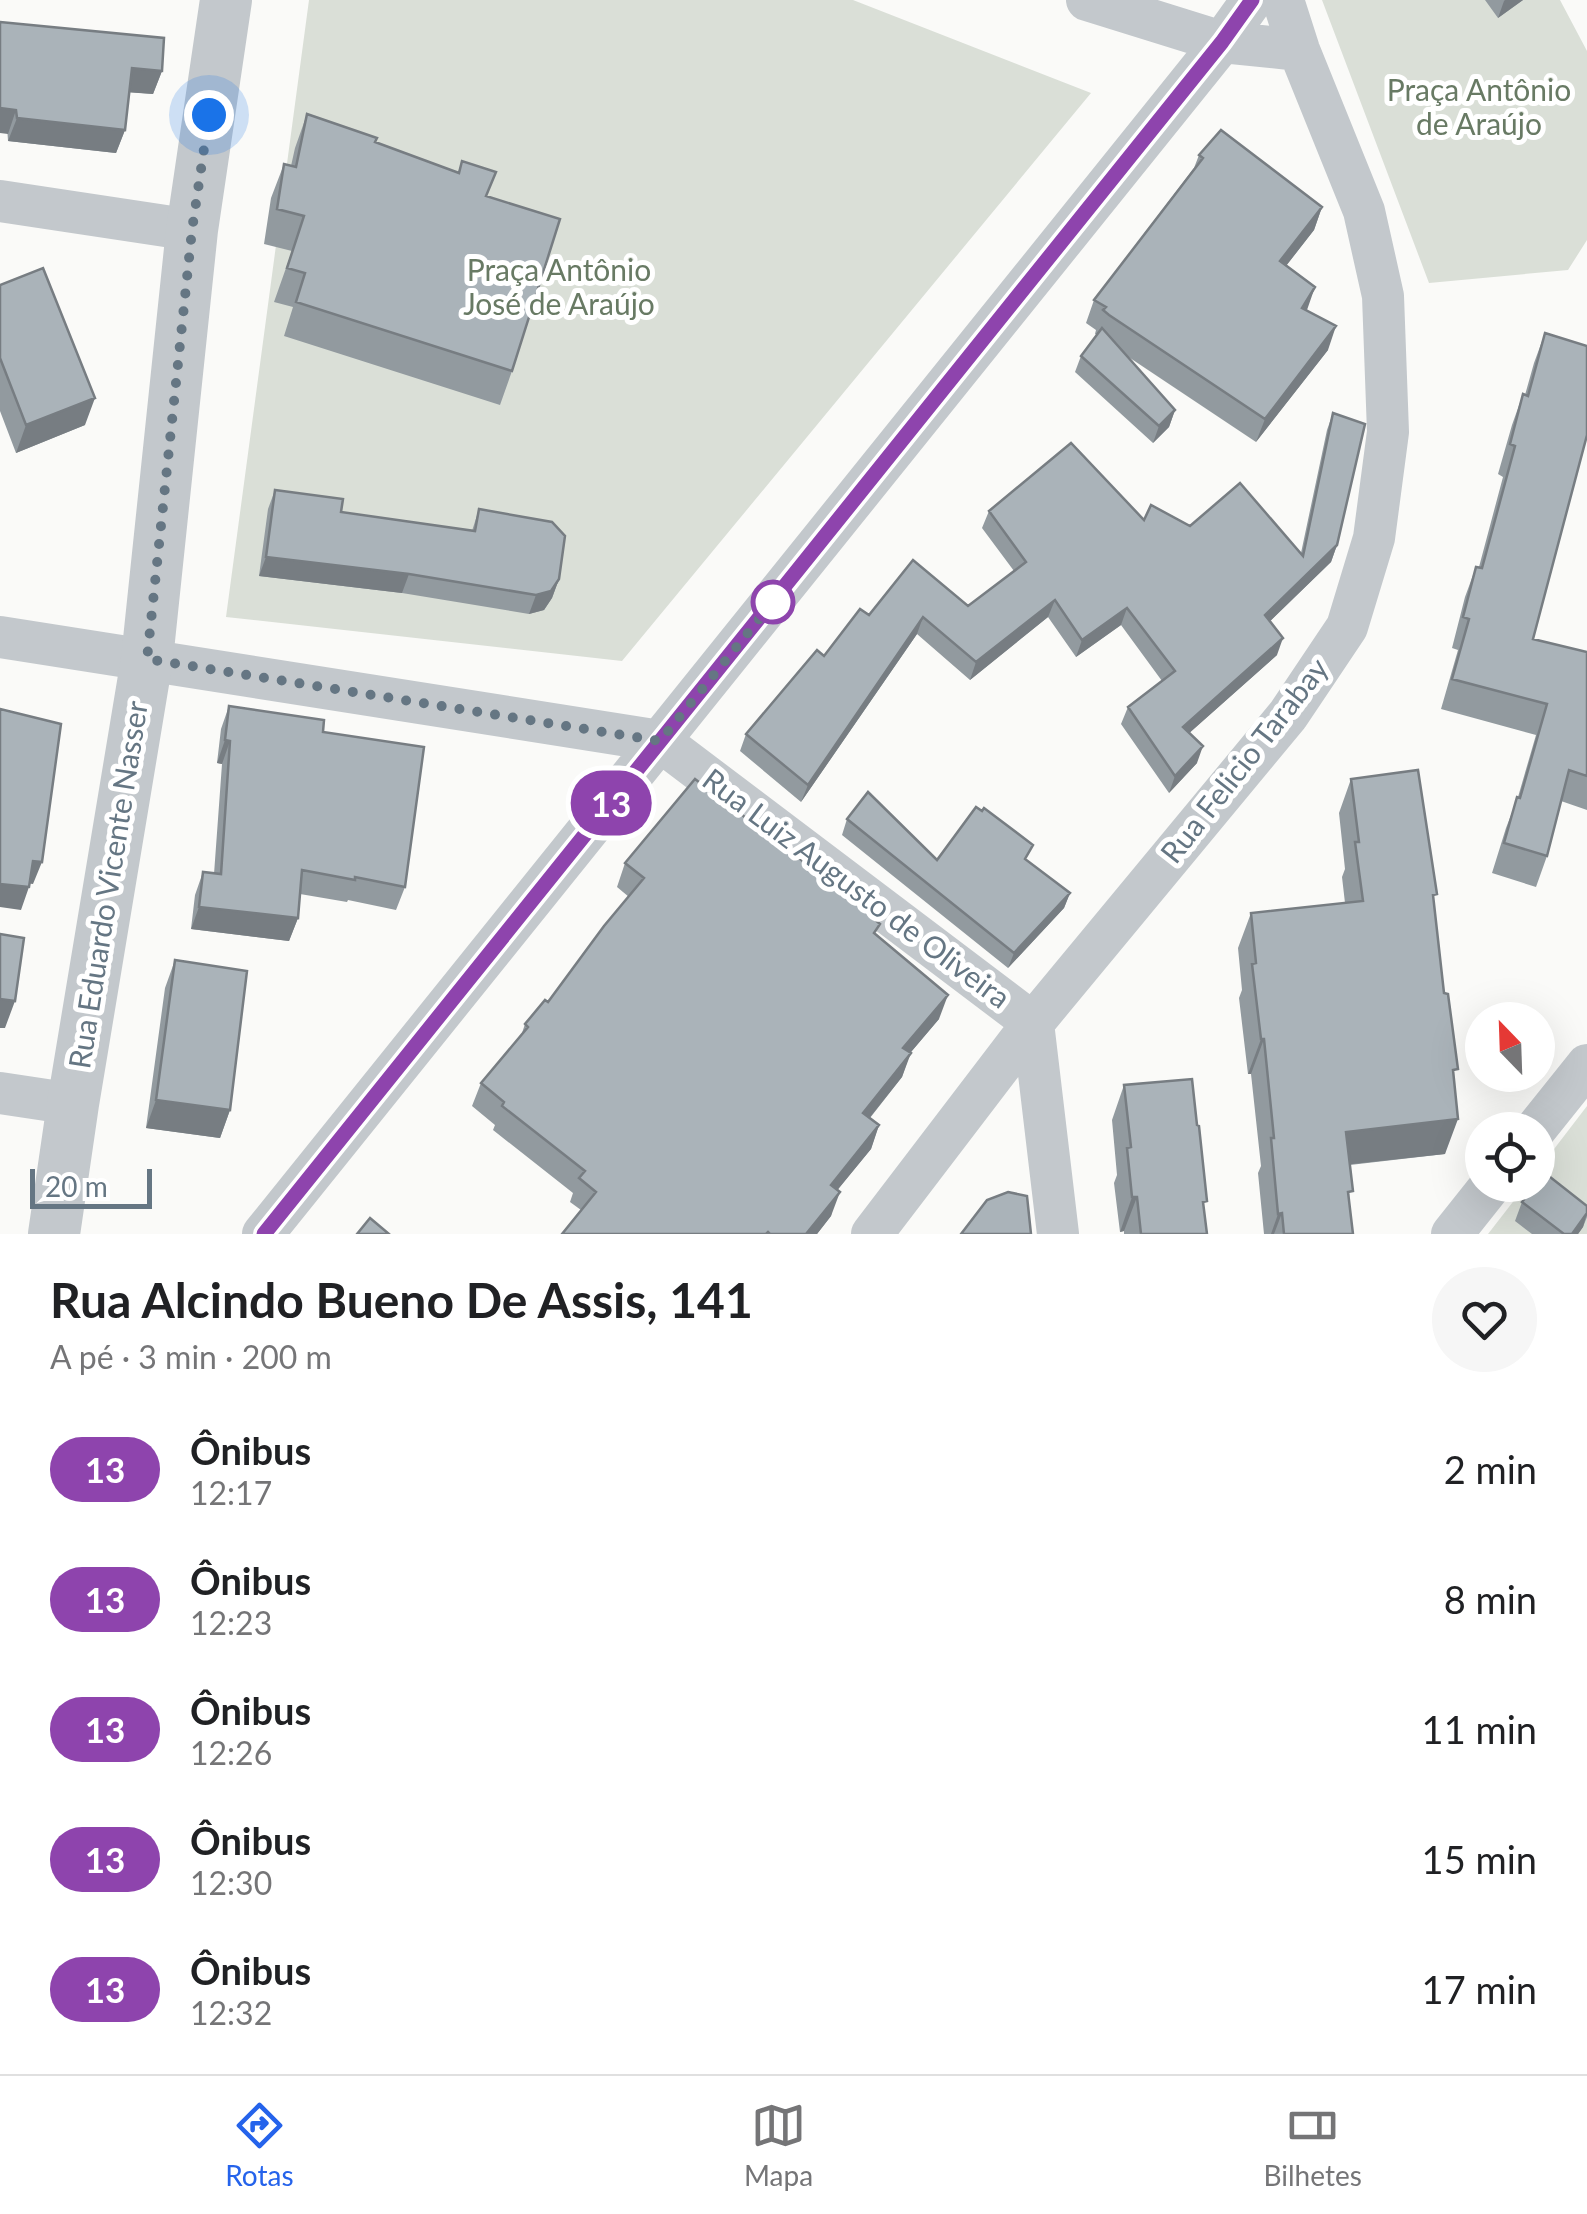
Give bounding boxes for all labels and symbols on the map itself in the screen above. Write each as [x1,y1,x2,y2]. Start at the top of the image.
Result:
park label: Praça Antônio de Araújo [1387,71,1571,141]
your location [184,90,234,140]
park label: Praça Antônio José de Araújo [463,251,655,321]
unlabelled marker [752,581,794,623]
street label: Rua Felicio Tarabay [1152,650,1335,869]
street label: Rua Eduardo Vicente Nasser [60,698,154,1071]
street label: Rua Luiz Augusto de Oliveira [696,760,1018,1015]
line badge: 13 [566,770,656,836]
north arrow [1465,1002,1555,1092]
scale bar [30,1164,152,1208]

